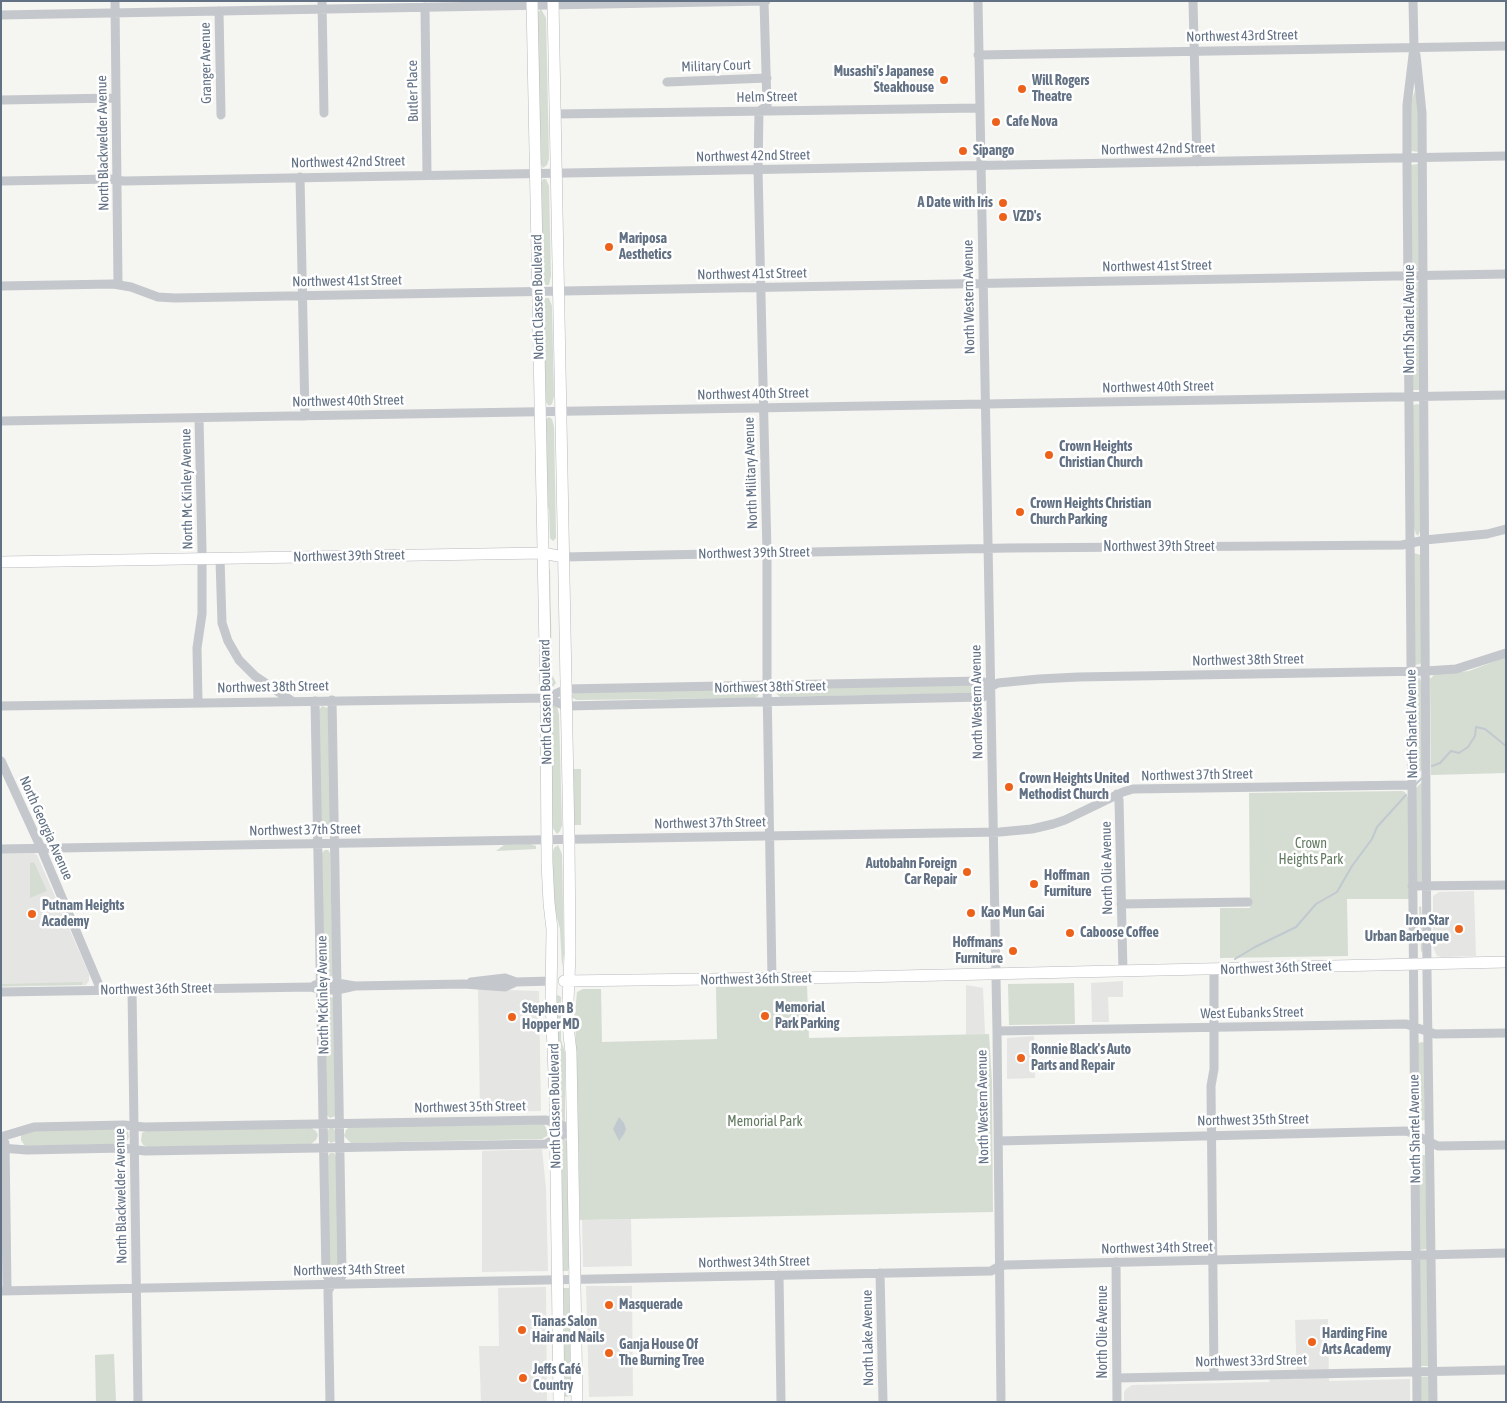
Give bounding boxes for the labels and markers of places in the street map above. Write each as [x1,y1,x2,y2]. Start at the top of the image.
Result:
place label: Musashi's Japanese Steakhouse [834,64,934,96]
place label: Will Rogers Theatre [1032,73,1089,105]
marker: Musashi's Japanese Steakhouse [938,74,950,86]
marker: Will Rogers Theatre [1016,83,1028,95]
place label: Cafe Nova [1006,114,1058,130]
marker: Cafe Nova [990,116,1002,128]
place label: Sipango [973,143,1014,159]
marker: Sipango [957,145,969,157]
place label: A Date with Iris [918,195,993,211]
marker: A Date with Iris [997,197,1009,209]
place label: VZD's [1013,209,1041,225]
marker: VZD's [997,211,1009,223]
place label: Mariposa Aesthetics [619,231,672,264]
marker: Mariposa Aesthetics [603,241,615,253]
place label: Crown Heights Christian Church [1059,439,1143,472]
marker: Crown Heights Christian Church [1043,449,1055,461]
place label: Crown Heights Christian Church Parking [1030,496,1151,528]
marker: Crown Heights Christian Church Parking [1014,506,1026,518]
place label: Crown Heights United Methodist Church [1019,771,1129,804]
marker: Crown Heights United Methodist Church [1003,781,1015,793]
place label: Autobahn Foreign Car Repair [866,856,957,889]
marker: Autobahn Foreign Car Repair [961,866,973,878]
place label: Hoffman Furniture [1044,868,1092,900]
marker: Hoffman Furniture [1028,878,1040,890]
place label: Putnam Heights Academy [42,898,124,930]
place label: Kao Mun Gai [981,905,1045,921]
marker: Kao Mun Gai [965,907,977,919]
marker: Putnam Heights Academy [26,908,38,920]
place label: Iron Star Urban Barbeque [1365,913,1449,946]
marker: Iron Star Urban Barbeque [1453,923,1465,935]
place label: Caboose Coffee [1080,925,1159,941]
marker: Caboose Coffee [1064,927,1076,939]
place label: Hoffmans Furniture [952,935,1003,968]
marker: Hoffmans Furniture [1007,945,1019,957]
place label: Memorial Park Parking [775,1000,840,1032]
place label: Stephen B Hopper MD [522,1001,580,1034]
marker: Memorial Park Parking [759,1010,771,1022]
marker: Stephen B Hopper MD [506,1011,518,1023]
place label: Ronnie Black's Auto Parts and Repair [1031,1042,1131,1074]
marker: Ronnie Black's Auto Parts and Repair [1015,1052,1027,1064]
place label: Masquerade [619,1297,683,1313]
marker: Masquerade [603,1299,615,1311]
place label: Tianas Salon Hair and Nails [532,1314,604,1346]
marker: Tianas Salon Hair and Nails [516,1324,528,1336]
place label: Harding Fine Arts Academy [1322,1326,1391,1358]
marker: Harding Fine Arts Academy [1306,1336,1318,1348]
place label: Ganja House Of The Burning Tree [619,1337,704,1370]
marker: Ganja House Of The Burning Tree [603,1347,615,1359]
place label: Jeffs Café Country [533,1362,581,1394]
marker: Jeffs Café Country [517,1372,529,1384]

